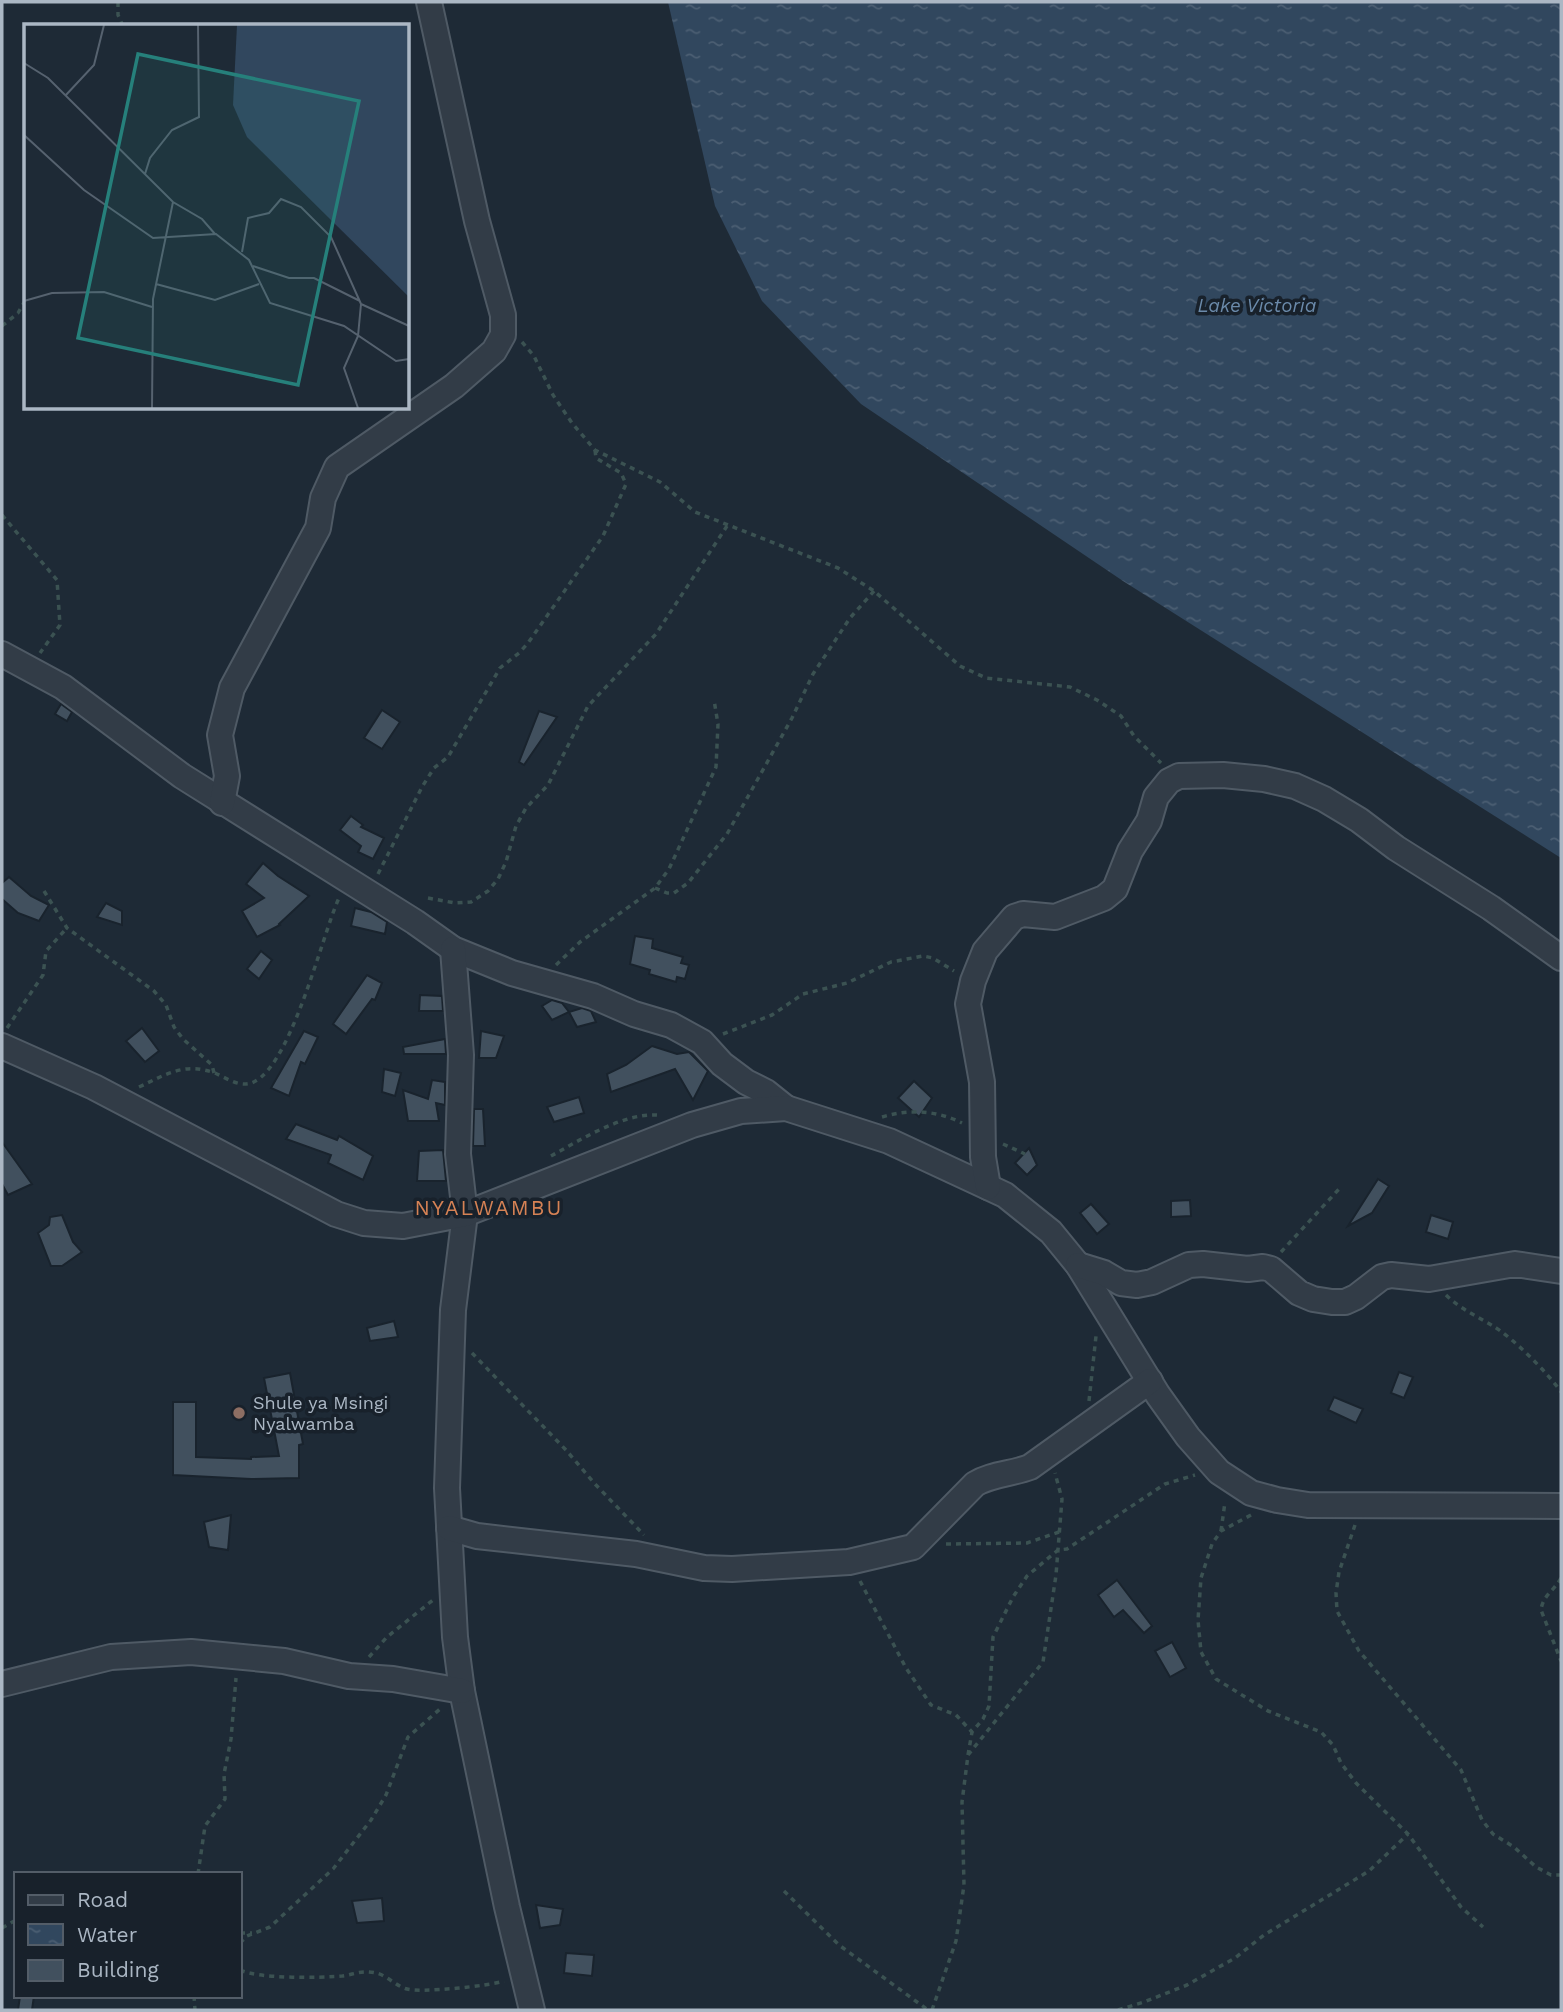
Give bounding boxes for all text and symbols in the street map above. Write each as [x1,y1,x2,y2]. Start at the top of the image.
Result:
inset map [24,24,410,410]
water label: Lake Victoria [1198,294,1317,317]
district label: NYALWAMBU [415,1195,563,1220]
place label: Shule ya Msingi Nyalwamba [253,1392,388,1434]
marker: Shule ya Msingi Nyalwamba [231,1405,247,1421]
legend [14,1872,242,1998]
text: Road [77,1887,128,1912]
text: Water [77,1922,138,1947]
text: Building [77,1957,159,1982]

